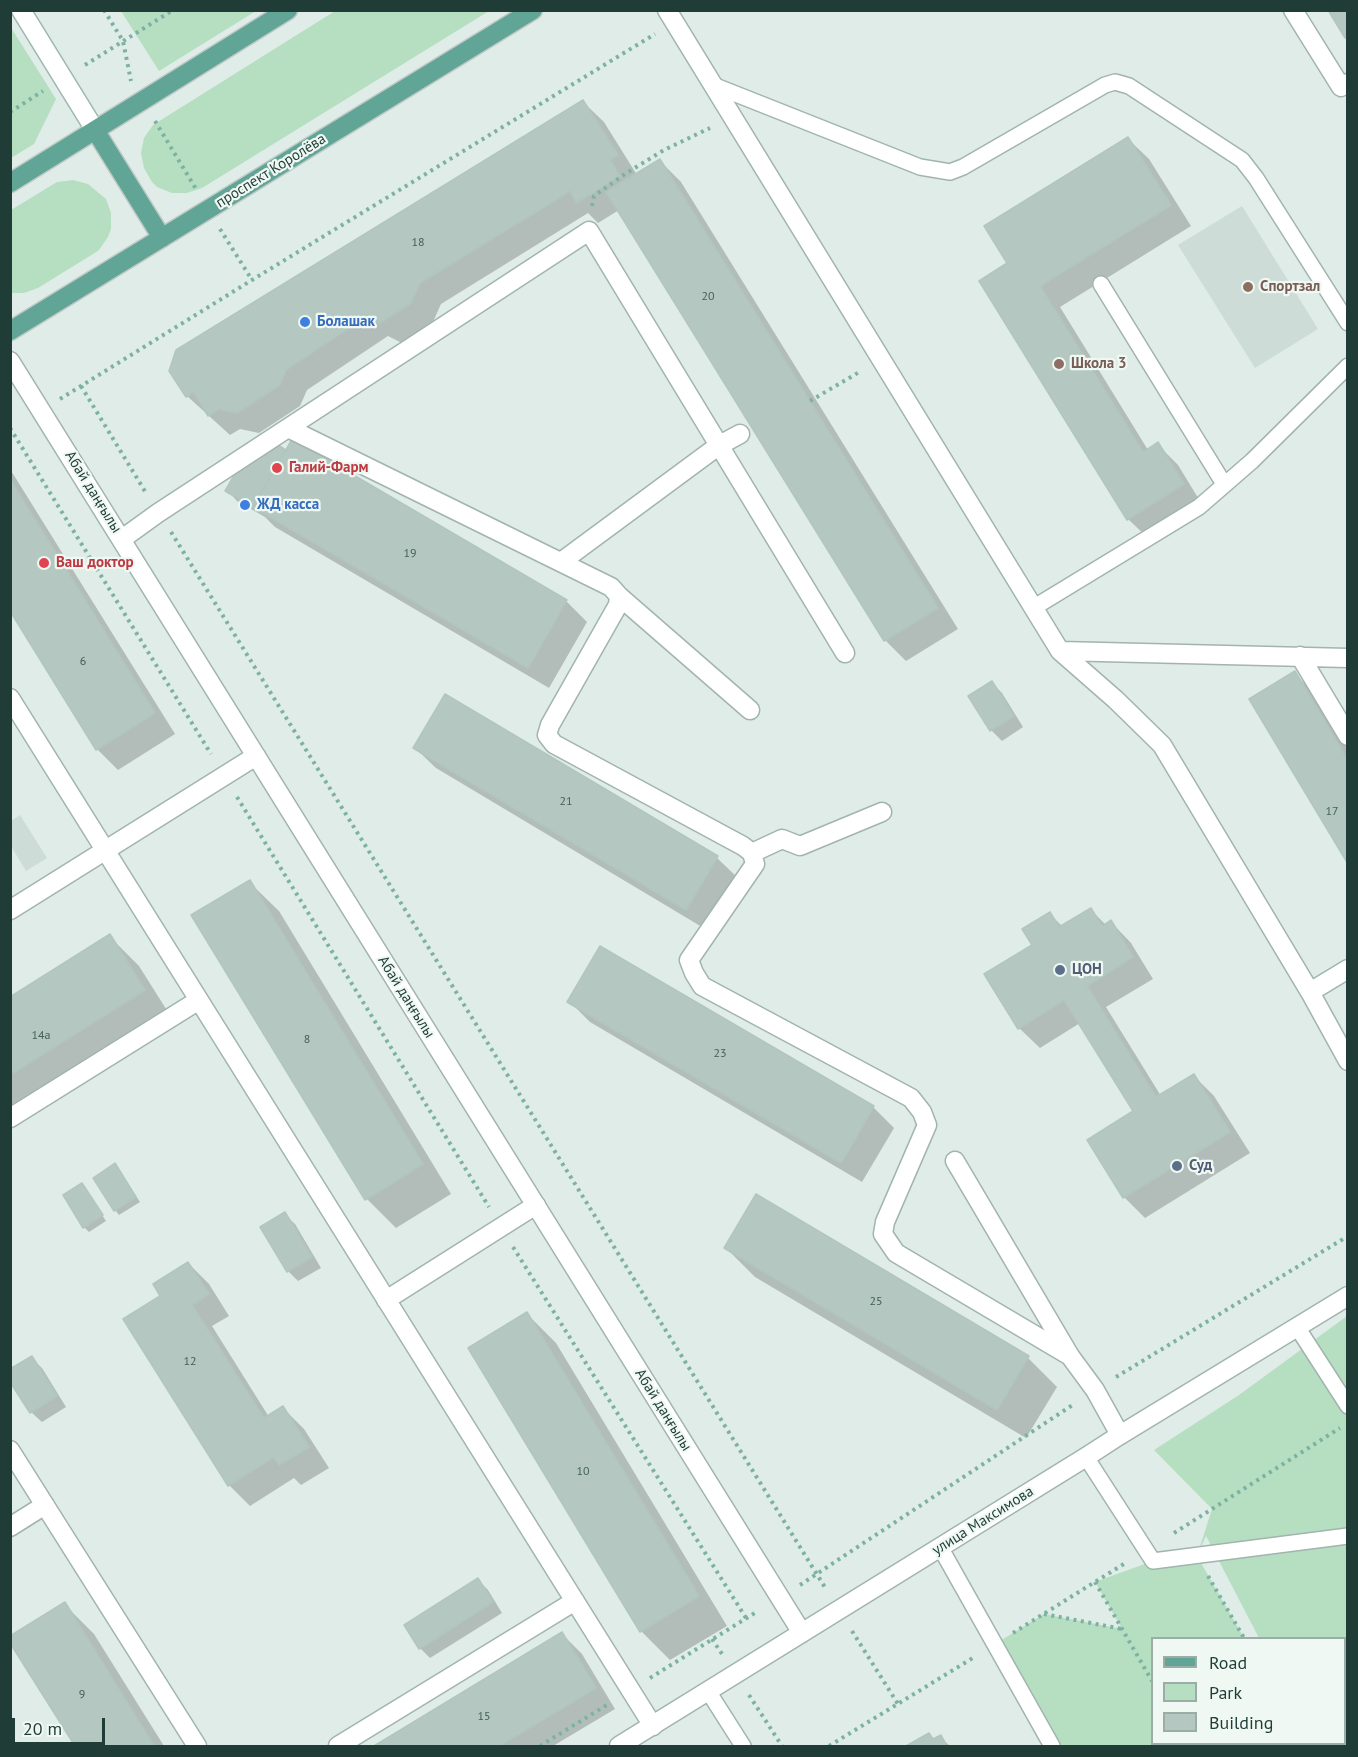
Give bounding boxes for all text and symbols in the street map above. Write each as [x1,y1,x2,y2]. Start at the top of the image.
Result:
street label: проспект Королёва [213,130,329,212]
house number: 18 [411,236,425,250]
place label: Спортзал [1260,278,1320,296]
marker: Спортзал [1241,280,1255,294]
house number: 20 [701,290,715,304]
place label: Болашак [317,313,375,331]
marker: Болашак [298,315,312,329]
place label: Школа 3 [1071,355,1127,373]
marker: Школа 3 [1052,357,1066,371]
street label: Абай даңғылы [61,448,125,536]
place label: Галий-Фарм [289,459,369,477]
marker: Галий-Фарм [270,461,284,475]
place label: ЖД касса [257,496,319,514]
marker: ЖД касса [238,498,252,512]
house number: 19 [403,547,417,561]
place label: Ваш доктор [56,554,134,572]
marker: Ваш доктор [37,556,51,570]
house number: 6 [80,655,86,669]
house number: 21 [559,795,573,809]
house number: 17 [1325,805,1339,819]
street label: Абай даңғылы [374,953,438,1041]
place label: ЦОН [1072,961,1102,979]
marker: ЦОН [1053,963,1067,977]
house number: 14а [31,1029,51,1043]
house number: 8 [304,1033,310,1047]
house number: 23 [713,1047,727,1061]
place label: Суд [1189,1157,1212,1175]
marker: Суд [1170,1159,1184,1173]
house number: 25 [869,1295,883,1309]
house number: 12 [183,1355,197,1369]
street label: Абай даңғылы [631,1366,695,1454]
house number: 10 [576,1465,590,1479]
street label: улица Максимова [929,1483,1037,1559]
legend [1151,1637,1346,1745]
text: Road [1209,1651,1247,1674]
text: Park [1209,1681,1242,1704]
house number: 9 [79,1688,85,1702]
scale bar [15,1706,108,1744]
house number: 15 [477,1710,491,1724]
text: Building [1209,1711,1273,1734]
text: 20 m [23,1717,62,1740]

